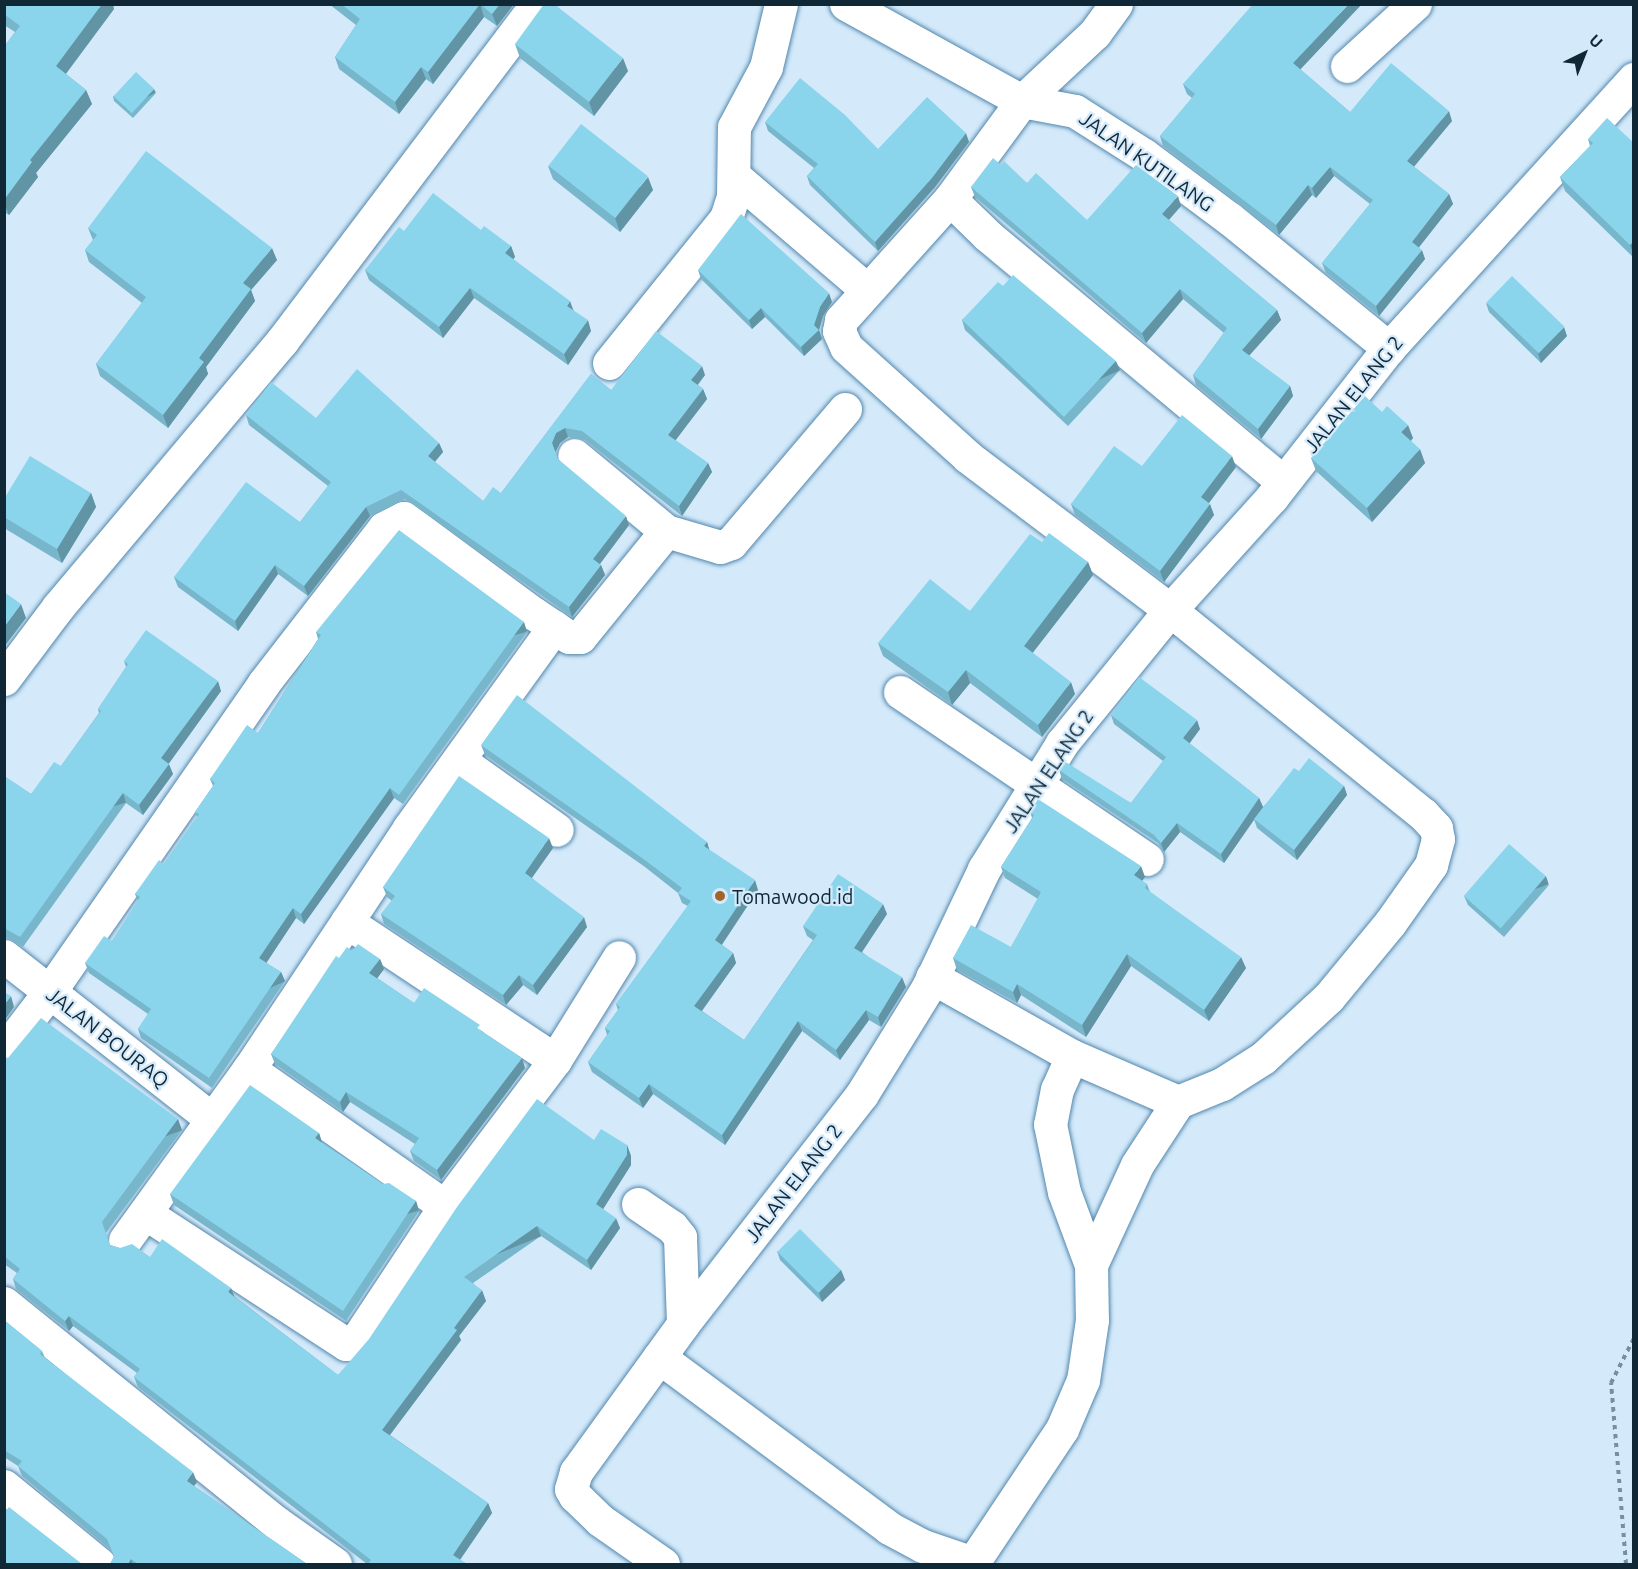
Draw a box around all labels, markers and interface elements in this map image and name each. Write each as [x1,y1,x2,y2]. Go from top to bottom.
north arrow [1554,24,1614,84]
text: U [1586,30,1607,51]
street label: JALAN KUTILANG [1075,106,1219,216]
street label: JALAN ELANG 2 [1298,331,1408,457]
street label: JALAN ELANG 2 [998,705,1098,837]
place label: Tomawood.id [732,884,853,908]
marker: Tomawood.id [713,889,727,903]
street label: JALAN BOURAQ [42,982,174,1092]
street label: JALAN ELANG 2 [739,1119,847,1247]

